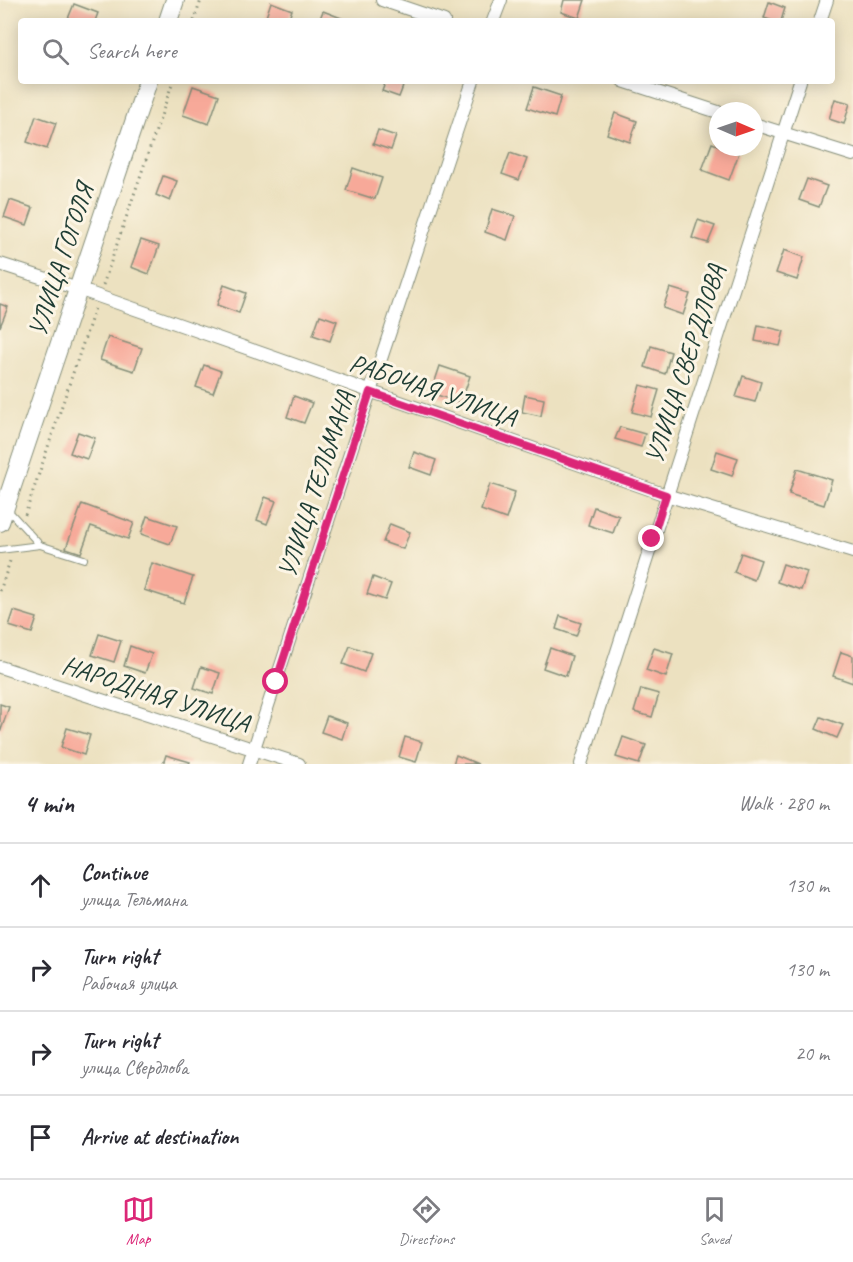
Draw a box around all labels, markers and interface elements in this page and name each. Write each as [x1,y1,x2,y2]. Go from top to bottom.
search box [18,18,835,84]
icon: search [39,35,72,68]
text: Search here [87,37,177,65]
north arrow [709,102,763,156]
street label: УЛИЦА ГОГОЛЯ [21,176,102,340]
street label: УЛИЦА СВЕРДЛОВА [637,260,733,468]
street label: РАБОЧАЯ УЛИЦА [345,346,523,435]
street label: УЛИЦА ТЕЛЬМАНА [270,386,362,581]
route end [638,525,664,551]
street label: НАРОДНАЯ УЛИЦА [58,648,256,740]
route start [262,668,288,694]
text: 4 min [24,787,74,820]
text: Walk · 280 m [739,791,829,816]
text: Continue [81,859,147,887]
icon: ahead [24,869,57,902]
text: 130 m [786,873,829,898]
text: улица Тельмана [81,887,187,912]
text: Turn right [81,943,158,971]
icon: right [24,953,57,986]
text: 130 m [786,957,829,982]
text: Рабочая улица [81,971,176,996]
text: Turn right [81,1027,158,1055]
icon: right [24,1037,57,1070]
text: 20 m [795,1041,829,1066]
text: улица Свердлова [81,1055,188,1080]
icon: arrive [24,1121,57,1154]
text: Arrive at destination [81,1123,238,1151]
tab: Map [122,1193,155,1249]
tab: Directions [399,1193,454,1249]
tab: Saved [698,1193,731,1249]

